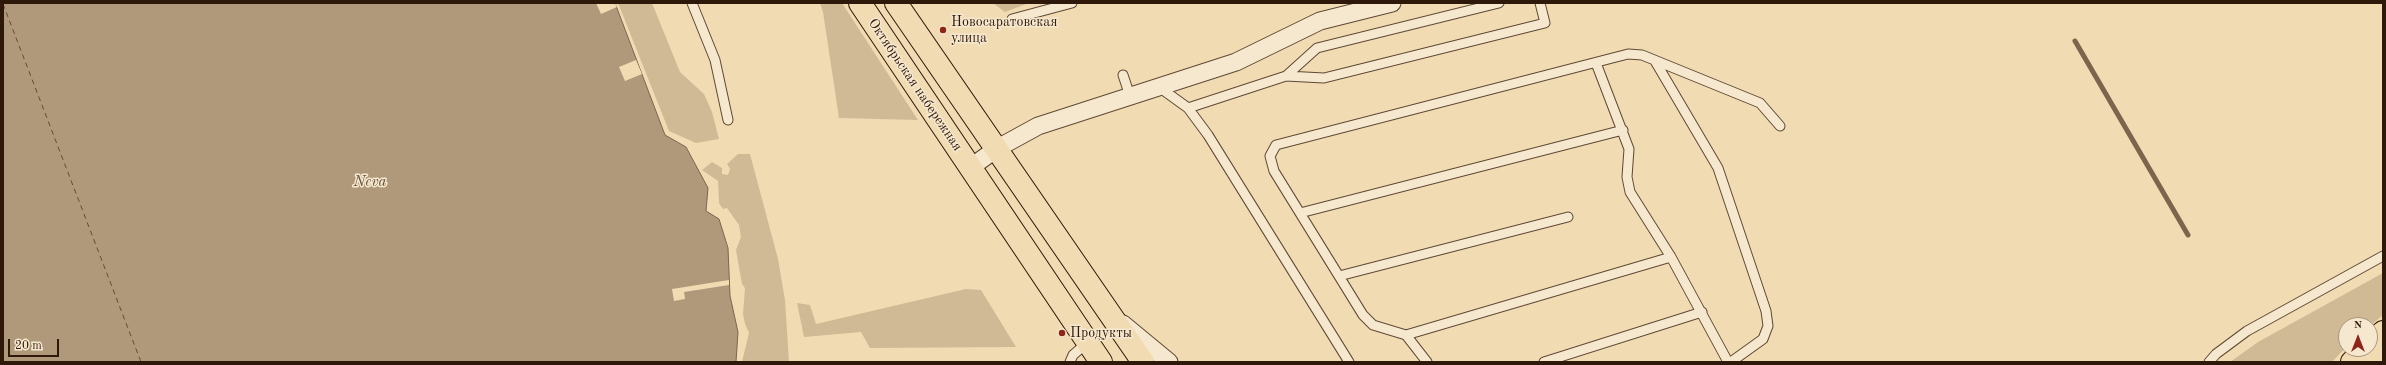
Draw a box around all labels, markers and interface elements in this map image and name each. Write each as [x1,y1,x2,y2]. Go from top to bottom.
place label: Новосаратовская улица [951,14,1057,46]
street label: Октябрьская набережная [864,16,966,154]
marker: Новосаратовская улица [938,25,948,35]
water label: Neva [353,173,387,191]
north arrow [2338,317,2378,357]
text: N [2354,320,2362,331]
place label: Продукты [1070,325,1132,341]
marker: Продукты [1057,328,1067,338]
scale bar [10,331,61,357]
text: 20 m [15,340,42,352]

